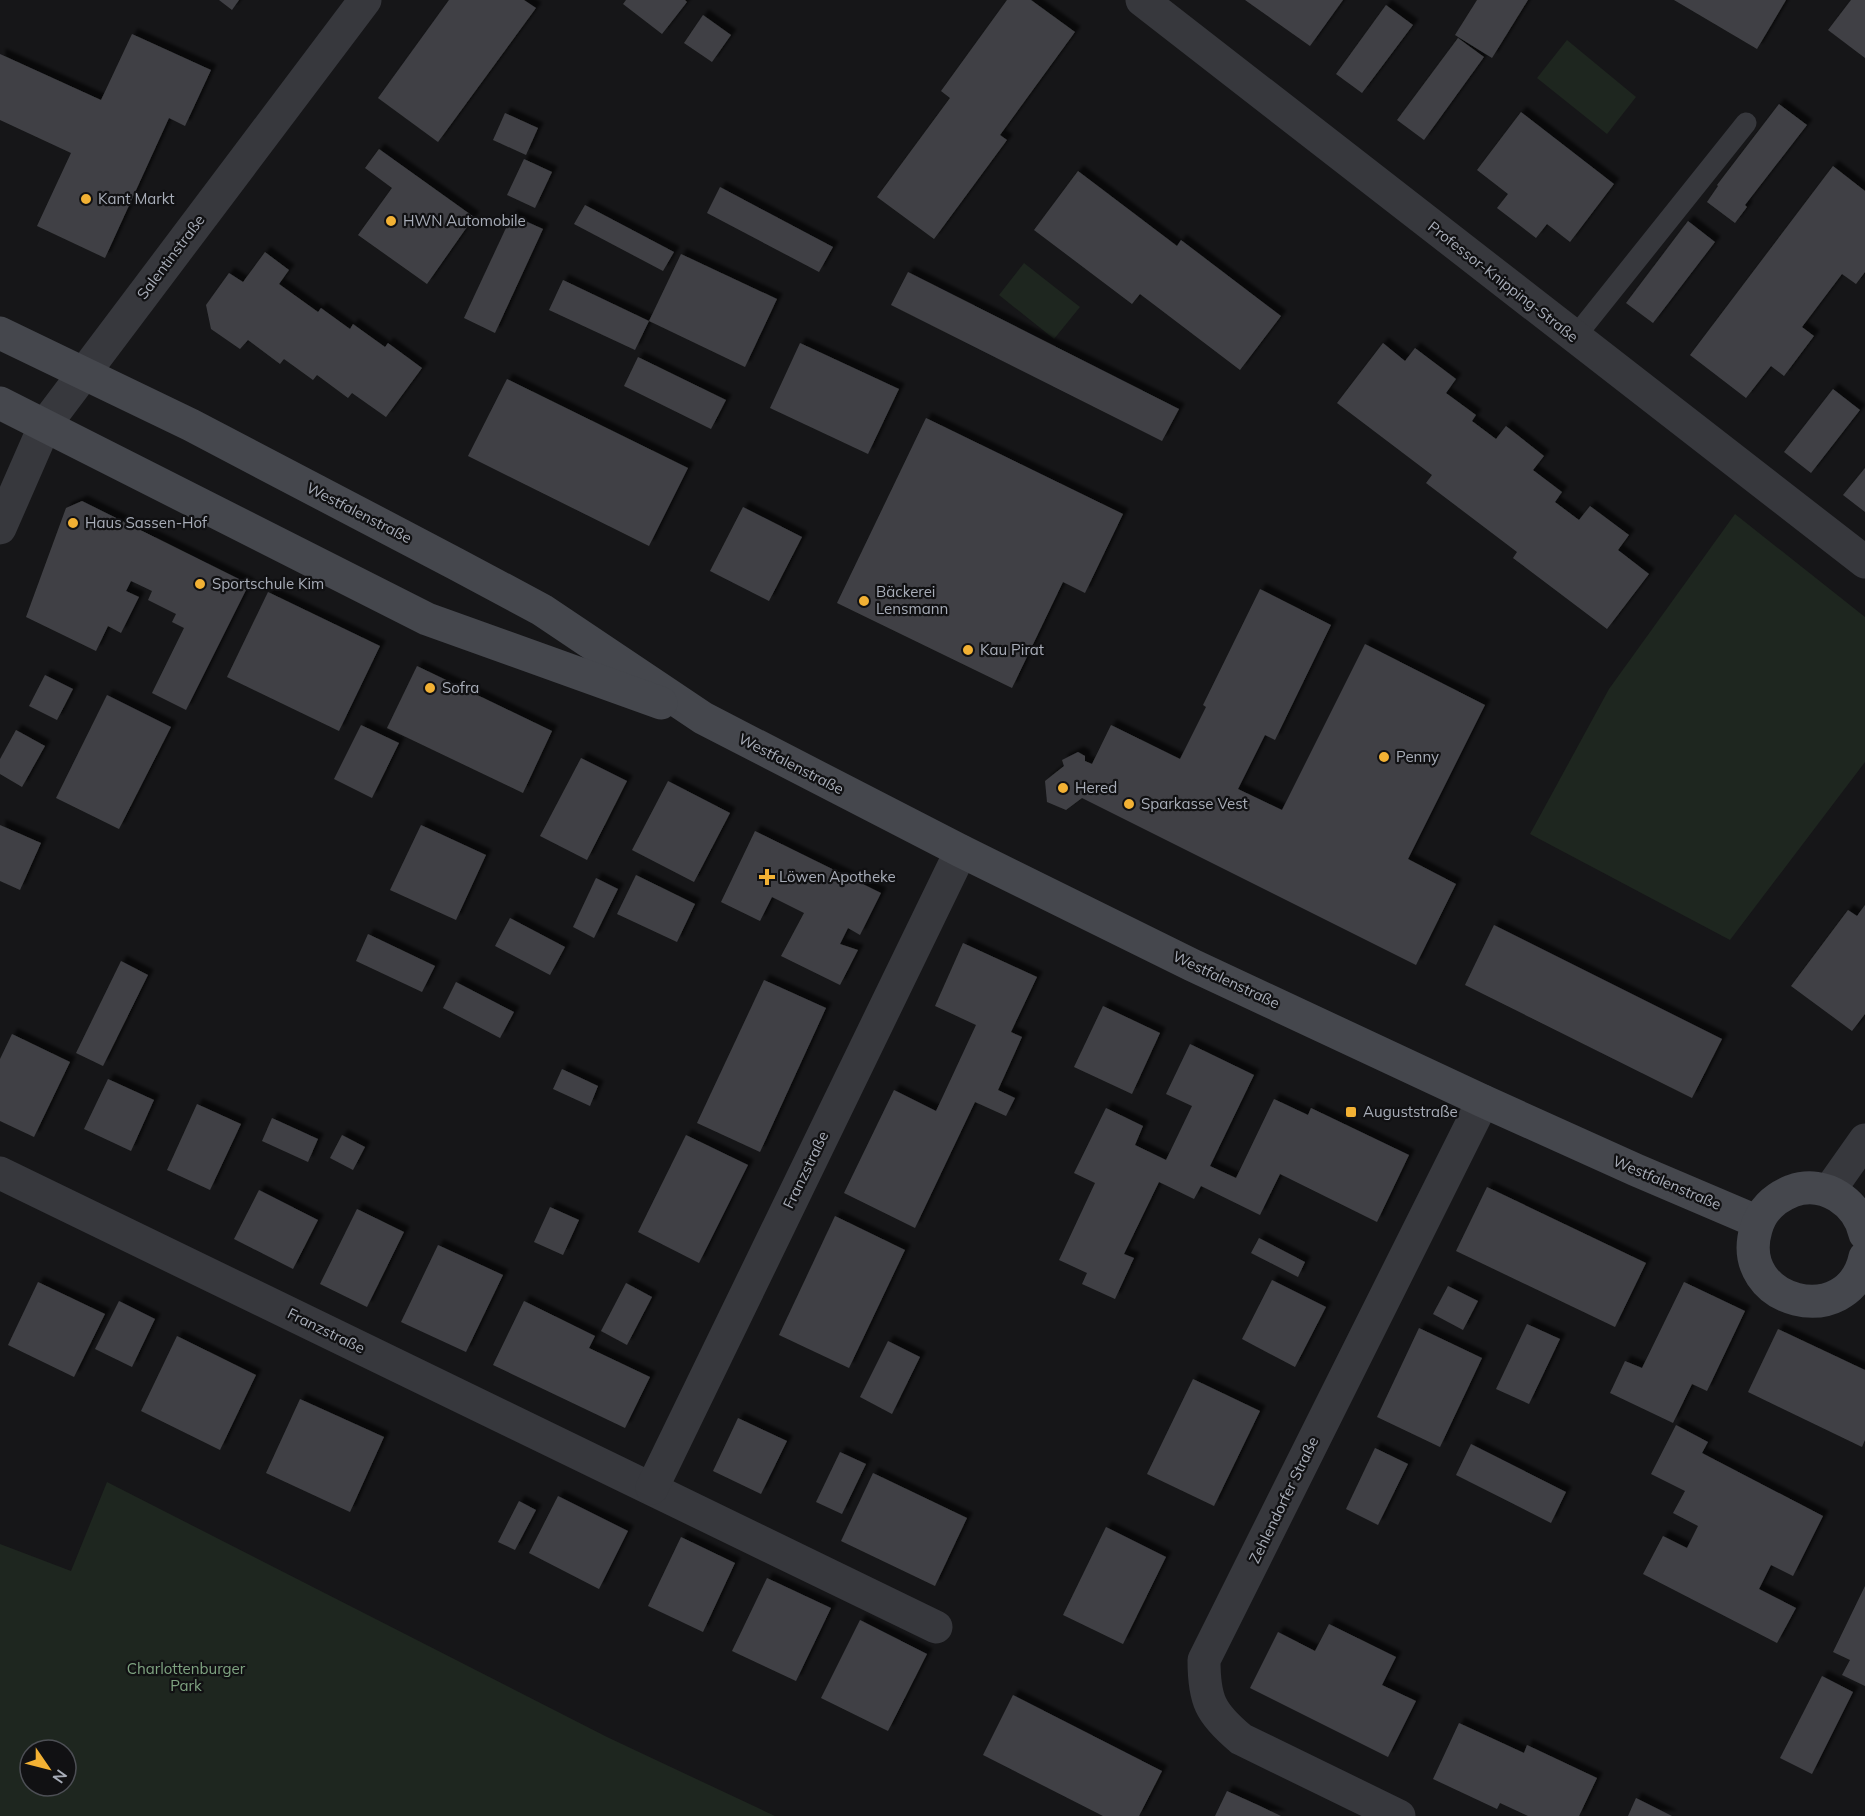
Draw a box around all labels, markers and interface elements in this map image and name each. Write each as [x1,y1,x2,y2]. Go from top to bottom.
place label: Kant Markt [98,189,175,208]
marker: Kant Markt [79,192,93,206]
street label: Salentinstraße [133,211,209,303]
place label: HWN Automobile [403,211,526,230]
marker: HWN Automobile [384,214,398,228]
street label: Professor-Knipping-Straße [1424,217,1582,346]
street label: Westfalenstraße [303,478,415,547]
place label: Haus Sassen-Hof [85,513,208,532]
marker: Haus Sassen-Hof [66,516,80,530]
place label: Sportschule Kim [212,574,324,593]
marker: Sportschule Kim [193,577,207,591]
place label: Bäckerei Lensmann [876,582,948,618]
marker: Bäckerei Lensmann [857,594,871,608]
place label: Kau Pirat [980,640,1044,659]
marker: Kau Pirat [961,643,975,657]
place label: Sofra [442,678,479,697]
marker: Sofra [423,681,437,695]
street label: Westfalenstraße [735,729,847,798]
place label: Penny [1396,747,1439,766]
marker: Penny [1377,750,1391,764]
place label: Hered [1075,778,1117,797]
marker: Hered [1056,781,1070,795]
place label: Sparkasse Vest [1141,794,1248,813]
marker: Sparkasse Vest [1122,797,1136,811]
place label: Löwen Apotheke [779,867,896,886]
marker: Löwen Apotheke [760,870,774,884]
street label: Westfalenstraße [1170,946,1283,1013]
place label: Auguststraße [1363,1102,1458,1121]
marker: Auguststraße [1344,1105,1358,1119]
street label: Franzstraße [779,1128,832,1212]
street label: Westfalenstraße [1610,1151,1724,1214]
street label: Franzstraße [284,1304,368,1357]
street label: Zehlendorfer Straße [1245,1433,1322,1566]
park label: Charlottenburger Park [127,1659,246,1695]
north arrow [18,1738,78,1798]
text: N [49,1766,72,1787]

